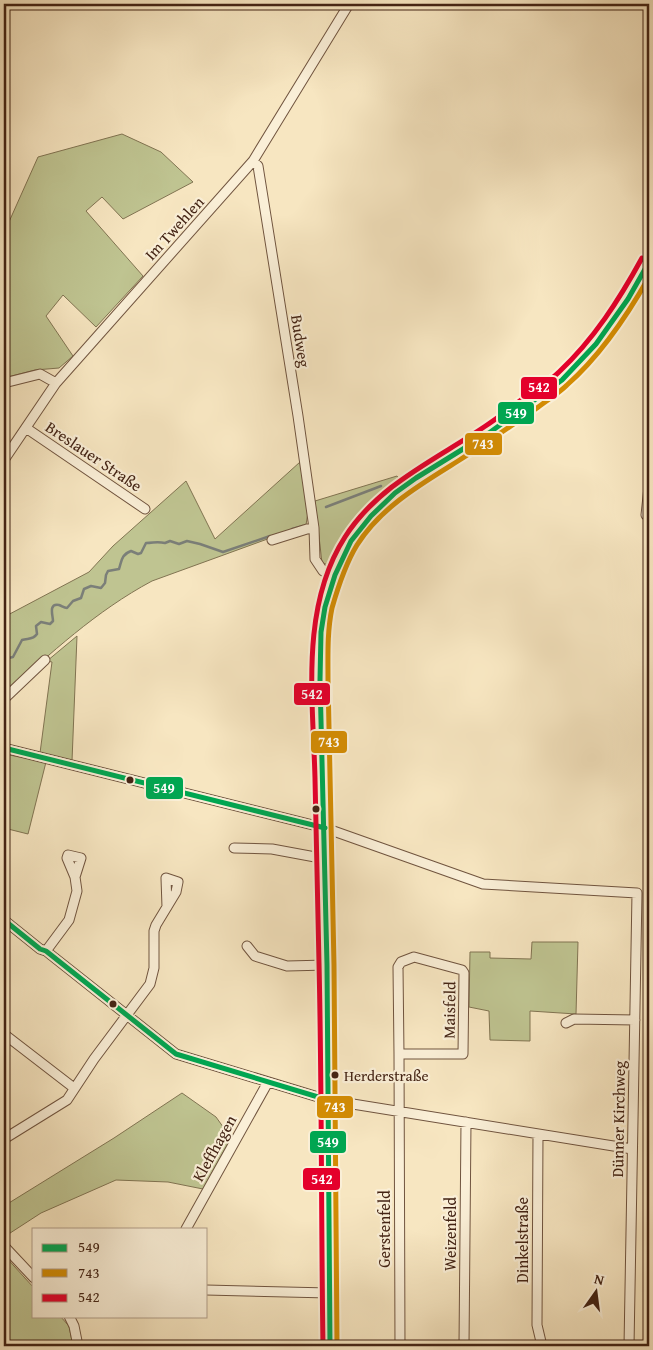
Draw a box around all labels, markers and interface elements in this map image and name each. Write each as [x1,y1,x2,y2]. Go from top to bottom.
street label: Im Twehlen [139,191,209,265]
street label: Budweg [285,313,317,369]
line badge: 542 [520,376,558,400]
text: 542 [528,377,550,397]
line badge: 549 [497,401,535,425]
text: 549 [505,403,527,423]
street label: Breslauer Straße [41,415,147,497]
line badge: 743 [464,432,503,456]
text: 743 [472,434,494,454]
line badge: 542 [293,682,331,706]
text: 542 [301,684,323,704]
line badge: 743 [310,730,348,754]
text: 743 [318,732,340,752]
unlabelled marker [125,775,135,785]
line badge: 549 [145,776,184,800]
text: 549 [153,778,175,798]
unlabelled marker [311,804,321,814]
street label: Maisfeld [437,981,462,1039]
unlabelled marker [108,999,118,1009]
street label: Dünner Kirchweg [605,1060,631,1178]
place label: Herderstraße [344,1065,428,1086]
marker: Herderstraße [330,1070,340,1080]
line badge: 743 [316,1095,354,1119]
text: 743 [324,1097,346,1117]
street label: Kleffhagen [186,1110,242,1186]
line badge: 549 [309,1130,347,1154]
text: 549 [317,1132,339,1152]
line badge: 542 [302,1167,341,1191]
text: 542 [311,1169,333,1189]
street label: Gerstenfeld [372,1190,396,1268]
street label: Weizenfeld [438,1196,462,1271]
street label: Dinkelstraße [510,1197,534,1283]
legend [32,1228,208,1318]
text: 549 [78,1236,100,1257]
text: 743 [78,1262,100,1283]
north arrow [570,1268,620,1318]
text: N [592,1269,607,1290]
text: 542 [78,1286,100,1307]

